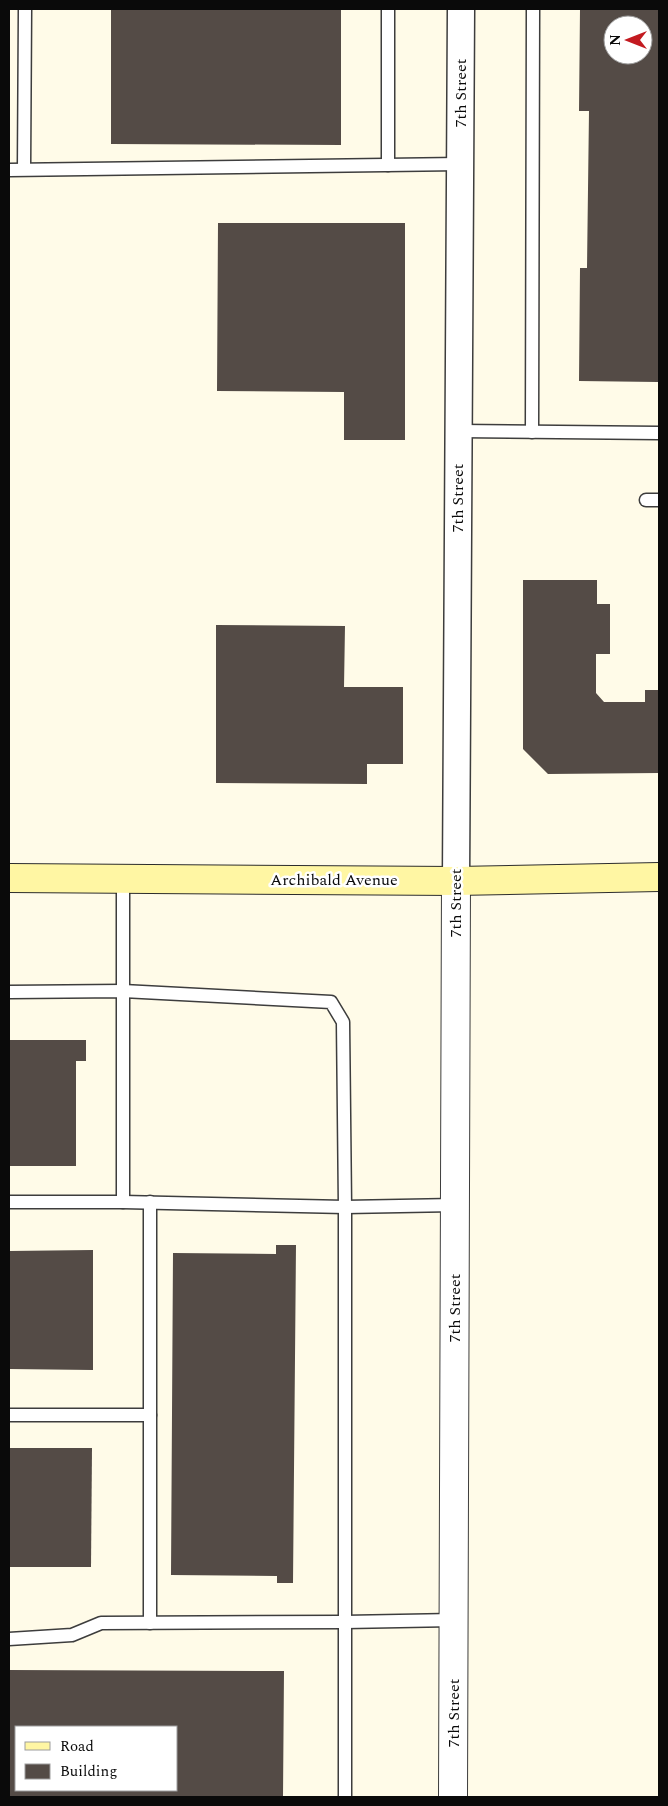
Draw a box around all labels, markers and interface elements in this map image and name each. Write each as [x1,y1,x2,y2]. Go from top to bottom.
north arrow [603,15,653,65]
text: N [605,34,626,46]
street label: 7th Street [449,58,473,127]
street label: 7th Street [446,463,470,532]
street label: Archibald Avenue [270,868,398,892]
street label: 7th Street [444,868,468,937]
street label: 7th Street [443,1273,467,1342]
street label: 7th Street [442,1678,466,1747]
legend [15,1726,178,1791]
text: Road [60,1735,94,1758]
text: Building [60,1760,117,1783]

